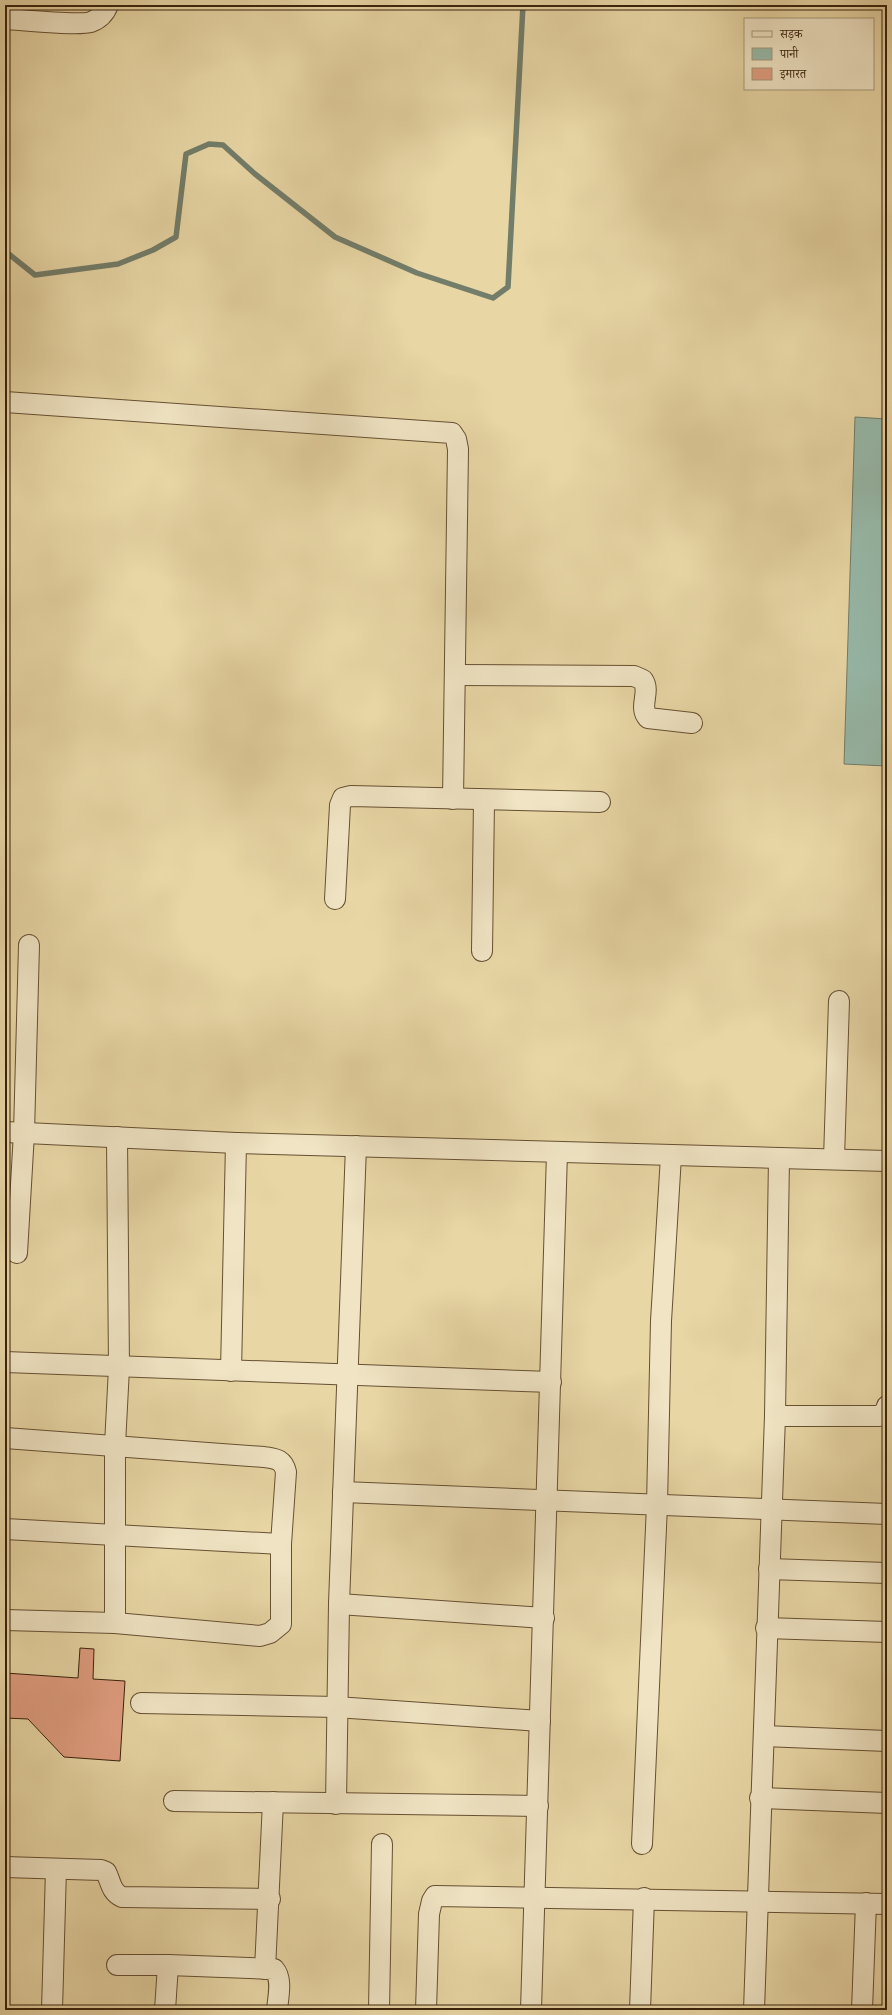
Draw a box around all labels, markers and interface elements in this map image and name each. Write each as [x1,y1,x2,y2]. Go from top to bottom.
legend [744,18,874,90]
text: सड़क [779,26,804,42]
text: पानी [779,46,799,62]
text: इमारत [779,66,807,82]

